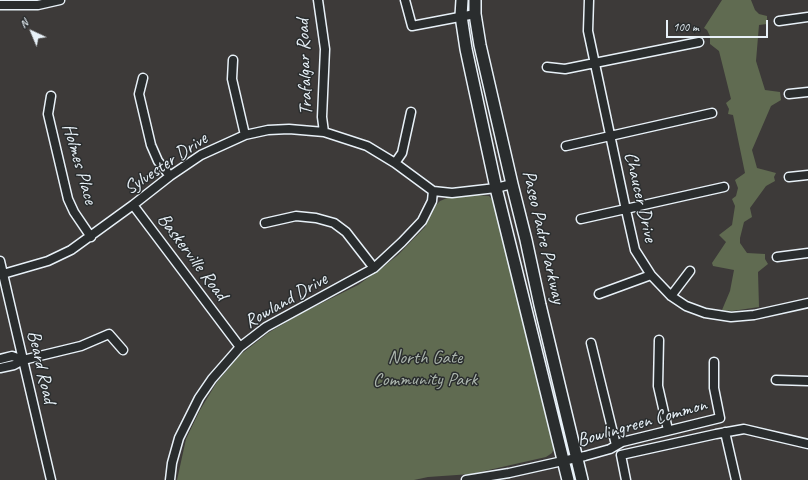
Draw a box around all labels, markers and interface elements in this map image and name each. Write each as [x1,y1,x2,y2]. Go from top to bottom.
north arrow [12,12,52,52]
scale bar [668,12,770,38]
text: N [16,16,31,31]
street label: Trafalgar Road [292,18,318,116]
text: 100 m [673,19,699,35]
street label: Holmes Place [57,121,101,207]
street label: Sylvester Drive [120,128,212,200]
street label: Chaucer Drive [619,150,661,244]
street label: Paseo Padre Parkway [517,168,569,306]
street label: Baskerville Road [152,209,232,305]
street label: Rowland Drive [240,268,332,334]
street label: Beard Road [22,328,60,406]
park label: North Gate Community Park [373,347,477,391]
street label: Bowlingreen Common [575,394,709,452]

